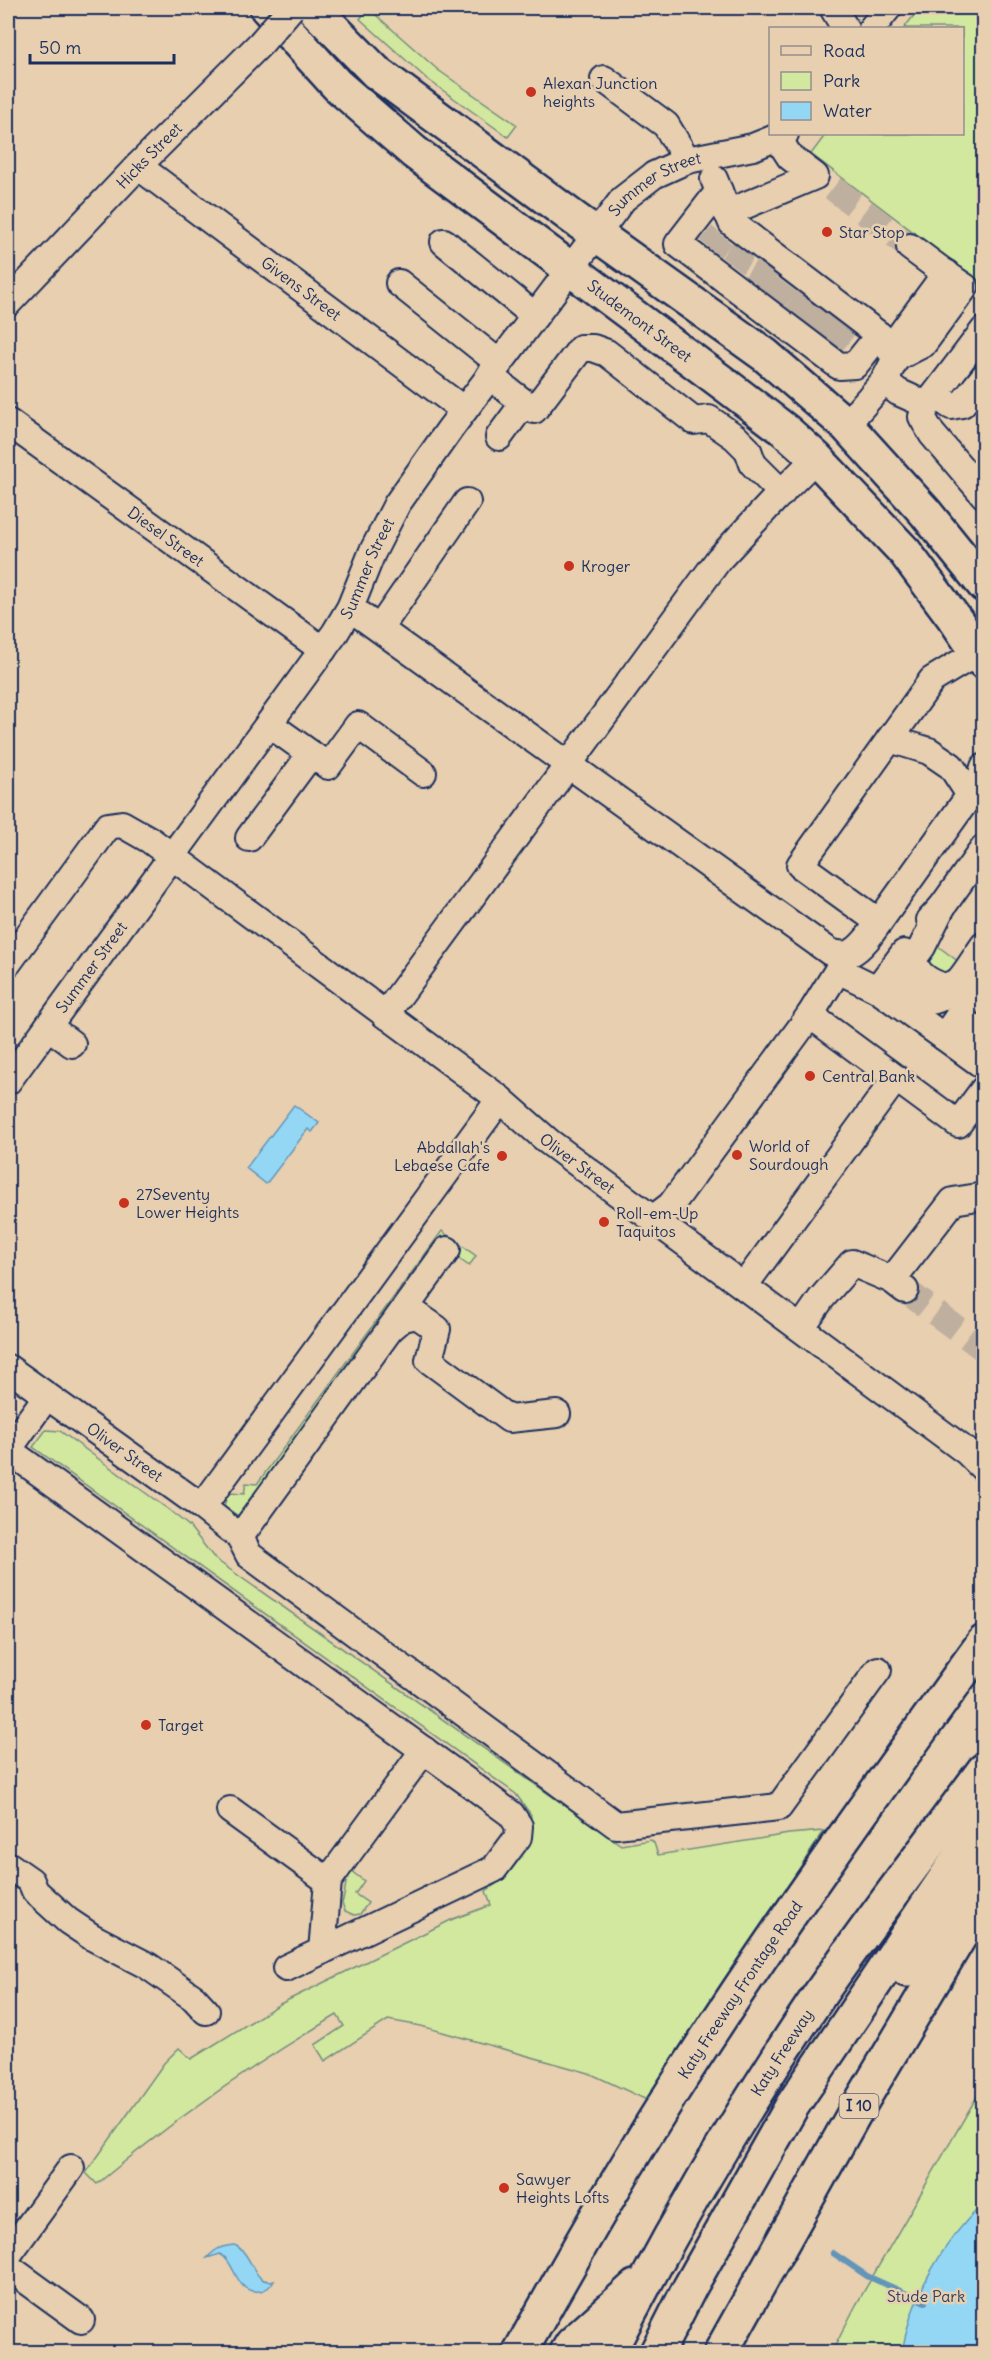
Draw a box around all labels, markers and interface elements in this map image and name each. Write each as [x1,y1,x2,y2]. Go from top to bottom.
scale bar [30,27,174,65]
legend [769,27,964,135]
text: 50 m [39,36,81,59]
text: Road [823,39,866,62]
text: Park [823,69,860,92]
place label: Alexan Junction heights [543,73,657,111]
marker: Alexan Junction heights [524,85,538,99]
text: Water [823,99,873,122]
street label: Hicks Street [112,118,186,193]
street label: Summer Street [604,147,703,220]
place label: Star Stop [839,222,905,242]
marker: Star Stop [820,225,834,239]
street label: Givens Street [257,252,346,325]
street label: Studemont Street [584,275,696,367]
street label: Diesel Street [124,502,209,571]
street label: Summer Street [336,514,398,622]
place label: Kroger [581,556,631,576]
marker: Kroger [562,559,576,573]
street label: Summer Street [51,917,131,1017]
place label: Central Bank [822,1066,915,1086]
marker: Central Bank [803,1069,817,1083]
street label: Oliver Street [536,1128,620,1198]
place label: World of Sourdough [749,1136,828,1174]
place label: Abdallah's Lebaese Cafe [394,1137,490,1175]
marker: World of Sourdough [730,1148,744,1162]
marker: Abdallah's Lebaese Cafe [495,1149,509,1163]
place label: 27Seventy Lower Heights [136,1184,239,1222]
marker: 27Seventy Lower Heights [117,1196,131,1210]
place label: Roll-em-Up Taquitos [616,1203,698,1241]
marker: Roll-em-Up Taquitos [597,1215,611,1229]
street label: Oliver Street [83,1418,168,1486]
place label: Target [158,1715,204,1735]
marker: Target [139,1718,153,1732]
street label: Katy Freeway Frontage Road [673,1898,807,2082]
street label: Katy Freeway [748,2006,818,2100]
road number: I 10 [840,2094,878,2118]
place label: Sawyer Heights Lofts [516,2169,609,2207]
marker: Sawyer Heights Lofts [497,2181,511,2195]
park label: Stude Park [887,2286,965,2306]

